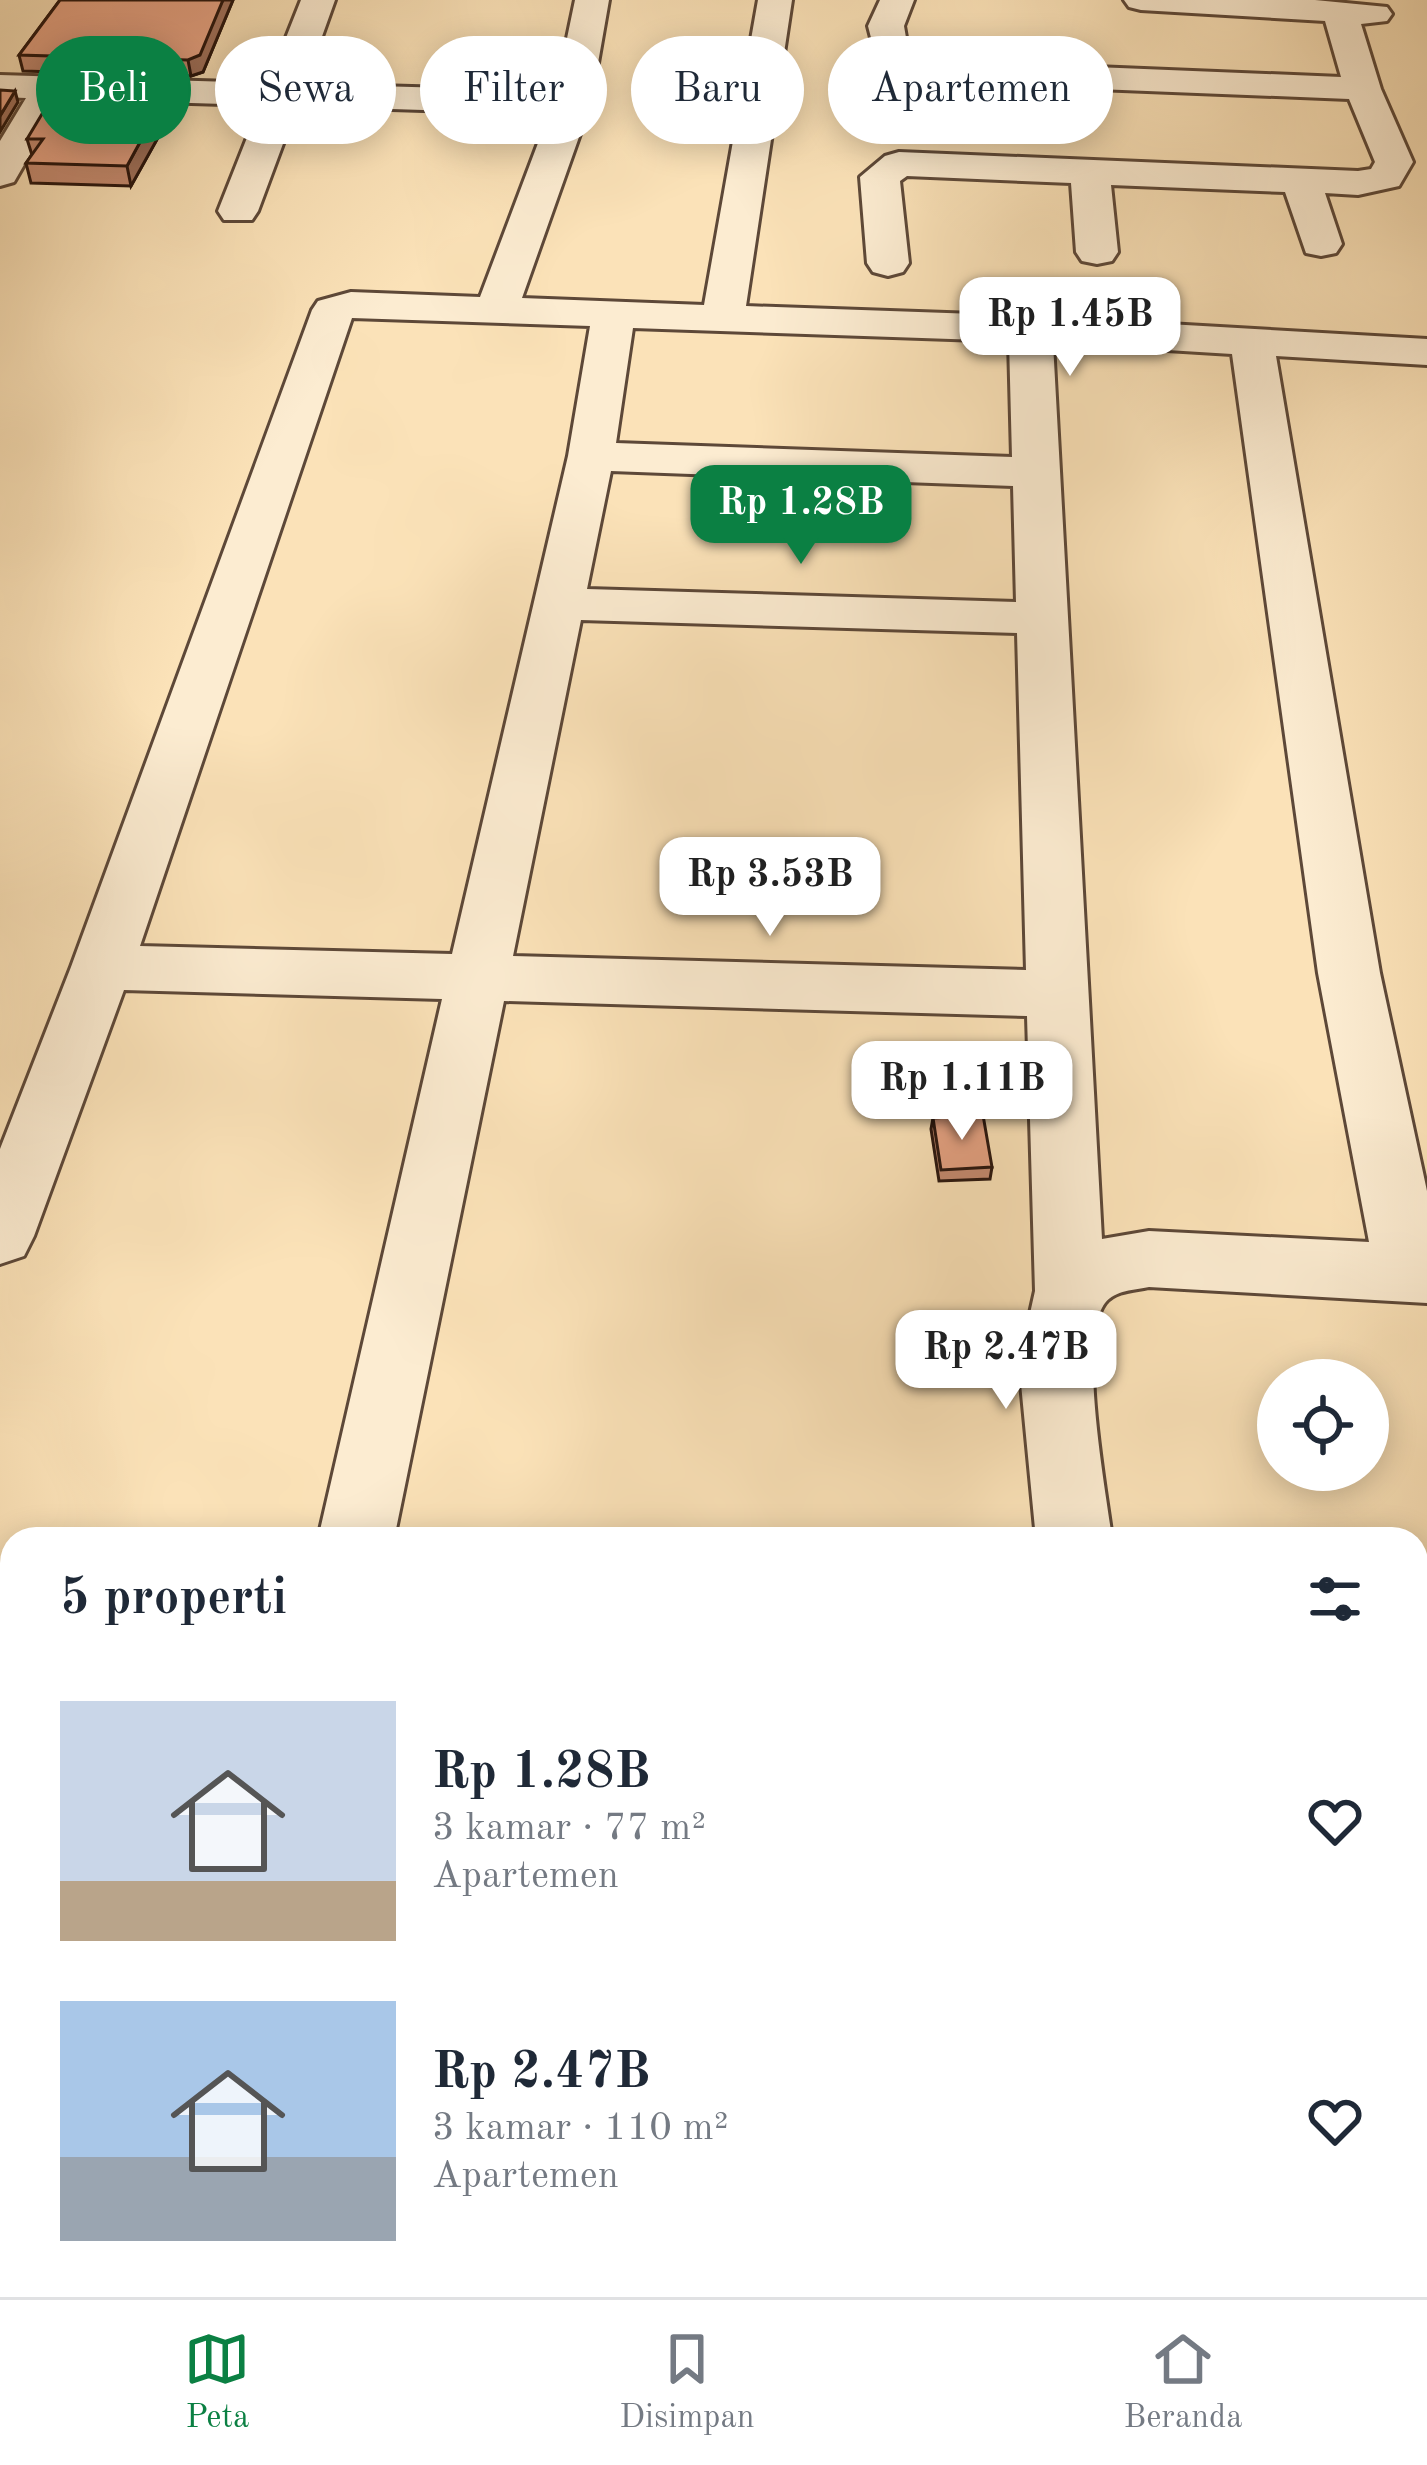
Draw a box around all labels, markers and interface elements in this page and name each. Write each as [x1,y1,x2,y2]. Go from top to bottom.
chip: Beli [36,36,191,144]
chip: Sewa [215,36,396,144]
chip: Filter [420,36,607,144]
chip: Baru [631,36,804,144]
chip: Apartemen [828,36,1113,144]
pin: Rp 1.45B [946,277,1194,379]
text: Rp 1.45B [986,296,1154,335]
pin: Rp 1.28B [677,465,925,567]
text: Rp 1.28B [717,484,885,523]
pin: Rp 3.53B [646,837,894,939]
text: Rp 3.53B [686,856,854,895]
pin: Rp 1.11B [838,1041,1086,1143]
text: Rp 1.11B [878,1060,1046,1099]
pin: Rp 2.47B [882,1310,1130,1412]
text: Rp 2.47B [922,1329,1090,1368]
map controls [1257,1359,1389,1491]
button: locate [1257,1359,1389,1491]
icon: filters [1302,1566,1368,1632]
text: 5 properti [60,1574,287,1625]
text: Rp 1.28B [432,1748,651,1799]
icon: home [156,1749,300,1893]
icon: heart [1302,1788,1368,1854]
text: 3 kamar · 77 m² [432,1809,706,1848]
text: Apartemen [432,1857,619,1896]
text: Rp 2.47B [432,2048,651,2099]
icon: home [156,2049,300,2193]
icon: heart [1302,2088,1368,2154]
text: 3 kamar · 110 m² [432,2109,729,2148]
text: Apartemen [432,2157,619,2196]
tab: Peta [184,2326,250,2439]
tab: Disimpan [619,2326,755,2439]
tab: Beranda [1123,2326,1243,2439]

